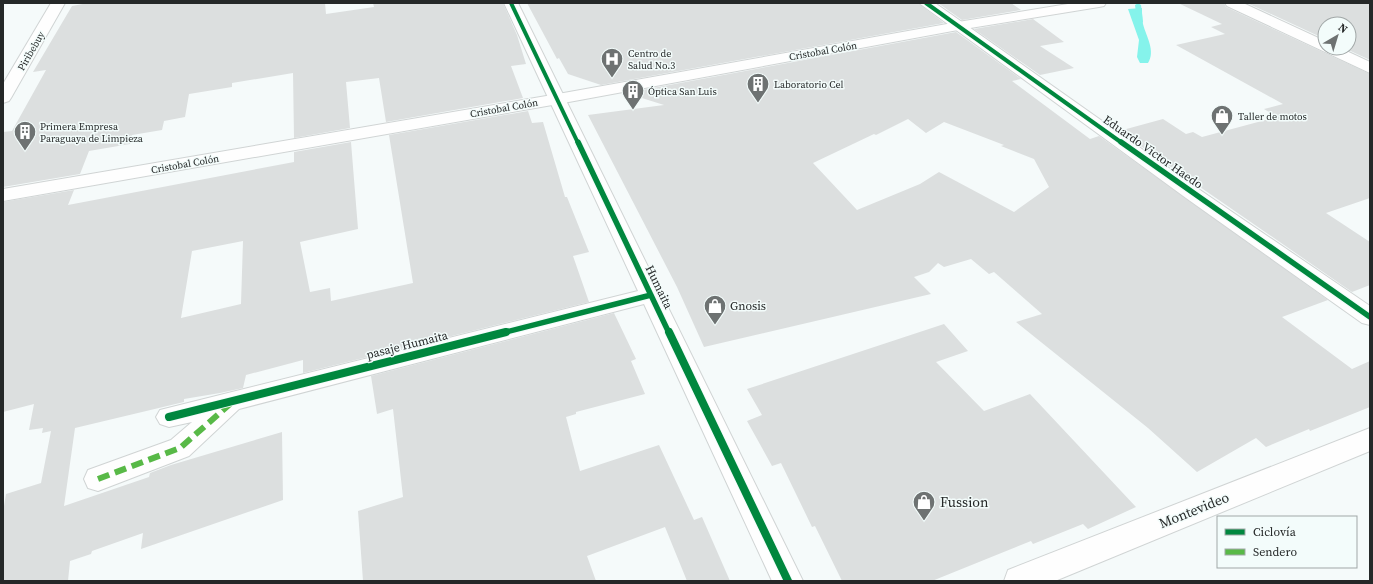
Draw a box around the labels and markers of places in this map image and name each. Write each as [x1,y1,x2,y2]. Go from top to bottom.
hospital icon: Centro de Salud No.3 [599,46,625,79]
place label: Centro de Salud No.3 [628,47,675,72]
building icon: Laboratorio Cel [745,71,771,104]
building icon: Óptica San Luis [620,78,646,111]
place label: Laboratorio Cel [774,78,844,91]
place label: Óptica San Luis [648,85,717,98]
shop icon: Taller de motos [1209,103,1235,136]
place label: Taller de motos [1238,110,1307,123]
building icon: Primera Empresa Paraguaya de Limpieza [12,119,38,152]
place label: Primera Empresa Paraguaya de Limpieza [40,120,144,145]
shop icon: Gnosis [702,293,728,326]
place label: Gnosis [730,298,766,314]
shop icon: Fussion [911,489,937,522]
place label: Fussion [940,492,989,512]

